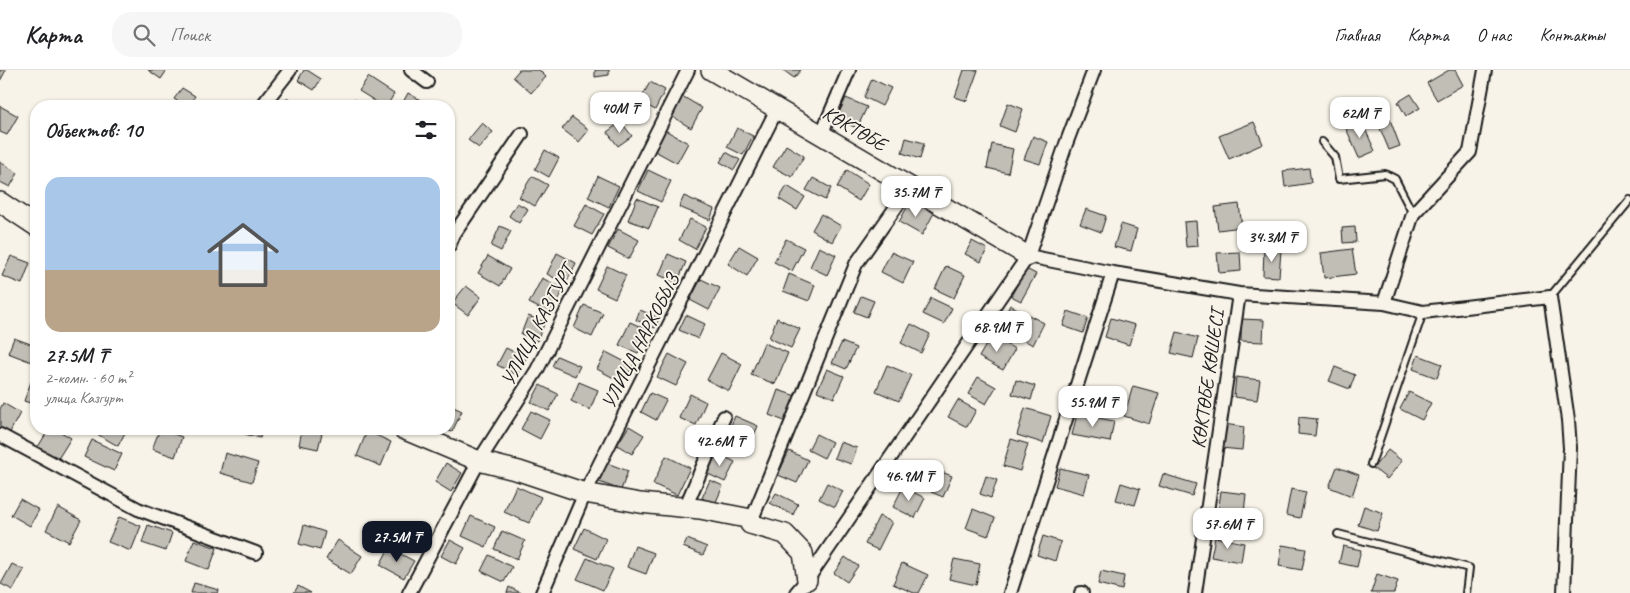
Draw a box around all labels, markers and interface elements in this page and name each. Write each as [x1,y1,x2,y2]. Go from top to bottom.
search box [112,12,462,57]
text: Карта [25,20,82,50]
icon: search [130,21,158,49]
text: Поиск [170,23,210,47]
text: Главная [1335,24,1380,46]
text: Карта [1408,24,1449,46]
text: О нас [1477,24,1512,46]
text: Контакты [1540,24,1605,46]
pin: 40M ₸ [585,92,655,134]
pin: 62M ₸ [1325,97,1395,139]
text: 40M ₸ [601,98,639,118]
street label: КӨКТӨБЕ [818,100,893,158]
text: 62M ₸ [1341,103,1379,123]
icon: filters [412,116,440,144]
text: Объектов: 10 [45,117,142,143]
pin: 35.7M ₸ [870,176,962,218]
text: 35.7M ₸ [892,182,940,202]
icon: home [198,210,288,300]
pin: 34.3M ₸ [1226,220,1318,263]
text: 34.3M ₸ [1248,227,1296,247]
street label: УЛИЦА КАЗГУРТ [495,257,582,390]
street label: УЛИЦА НАРКОБЫЗ [596,268,686,413]
street label: КӨКТӨБЕ КӨШЕСІ [1185,303,1230,450]
pin: 68.9M ₸ [951,310,1043,353]
text: 68.9M ₸ [973,317,1021,337]
text: 27.5M ₸ [45,342,108,368]
text: 2-комн. · 60 m² [45,368,131,388]
pin: 55.9M ₸ [1047,386,1139,428]
text: улица Казгурт [45,388,123,408]
text: 55.9M ₸ [1069,392,1117,412]
pin: 42.6M ₸ [674,424,766,467]
text: 42.6M ₸ [696,431,744,451]
pin: 46.9M ₸ [863,460,955,502]
text: 46.9M ₸ [885,466,933,486]
pin: 57.6M ₸ [1182,508,1274,550]
text: 57.6M ₸ [1204,514,1252,534]
pin: 27.5M ₸ [351,520,443,563]
text: 27.5M ₸ [373,527,421,547]

